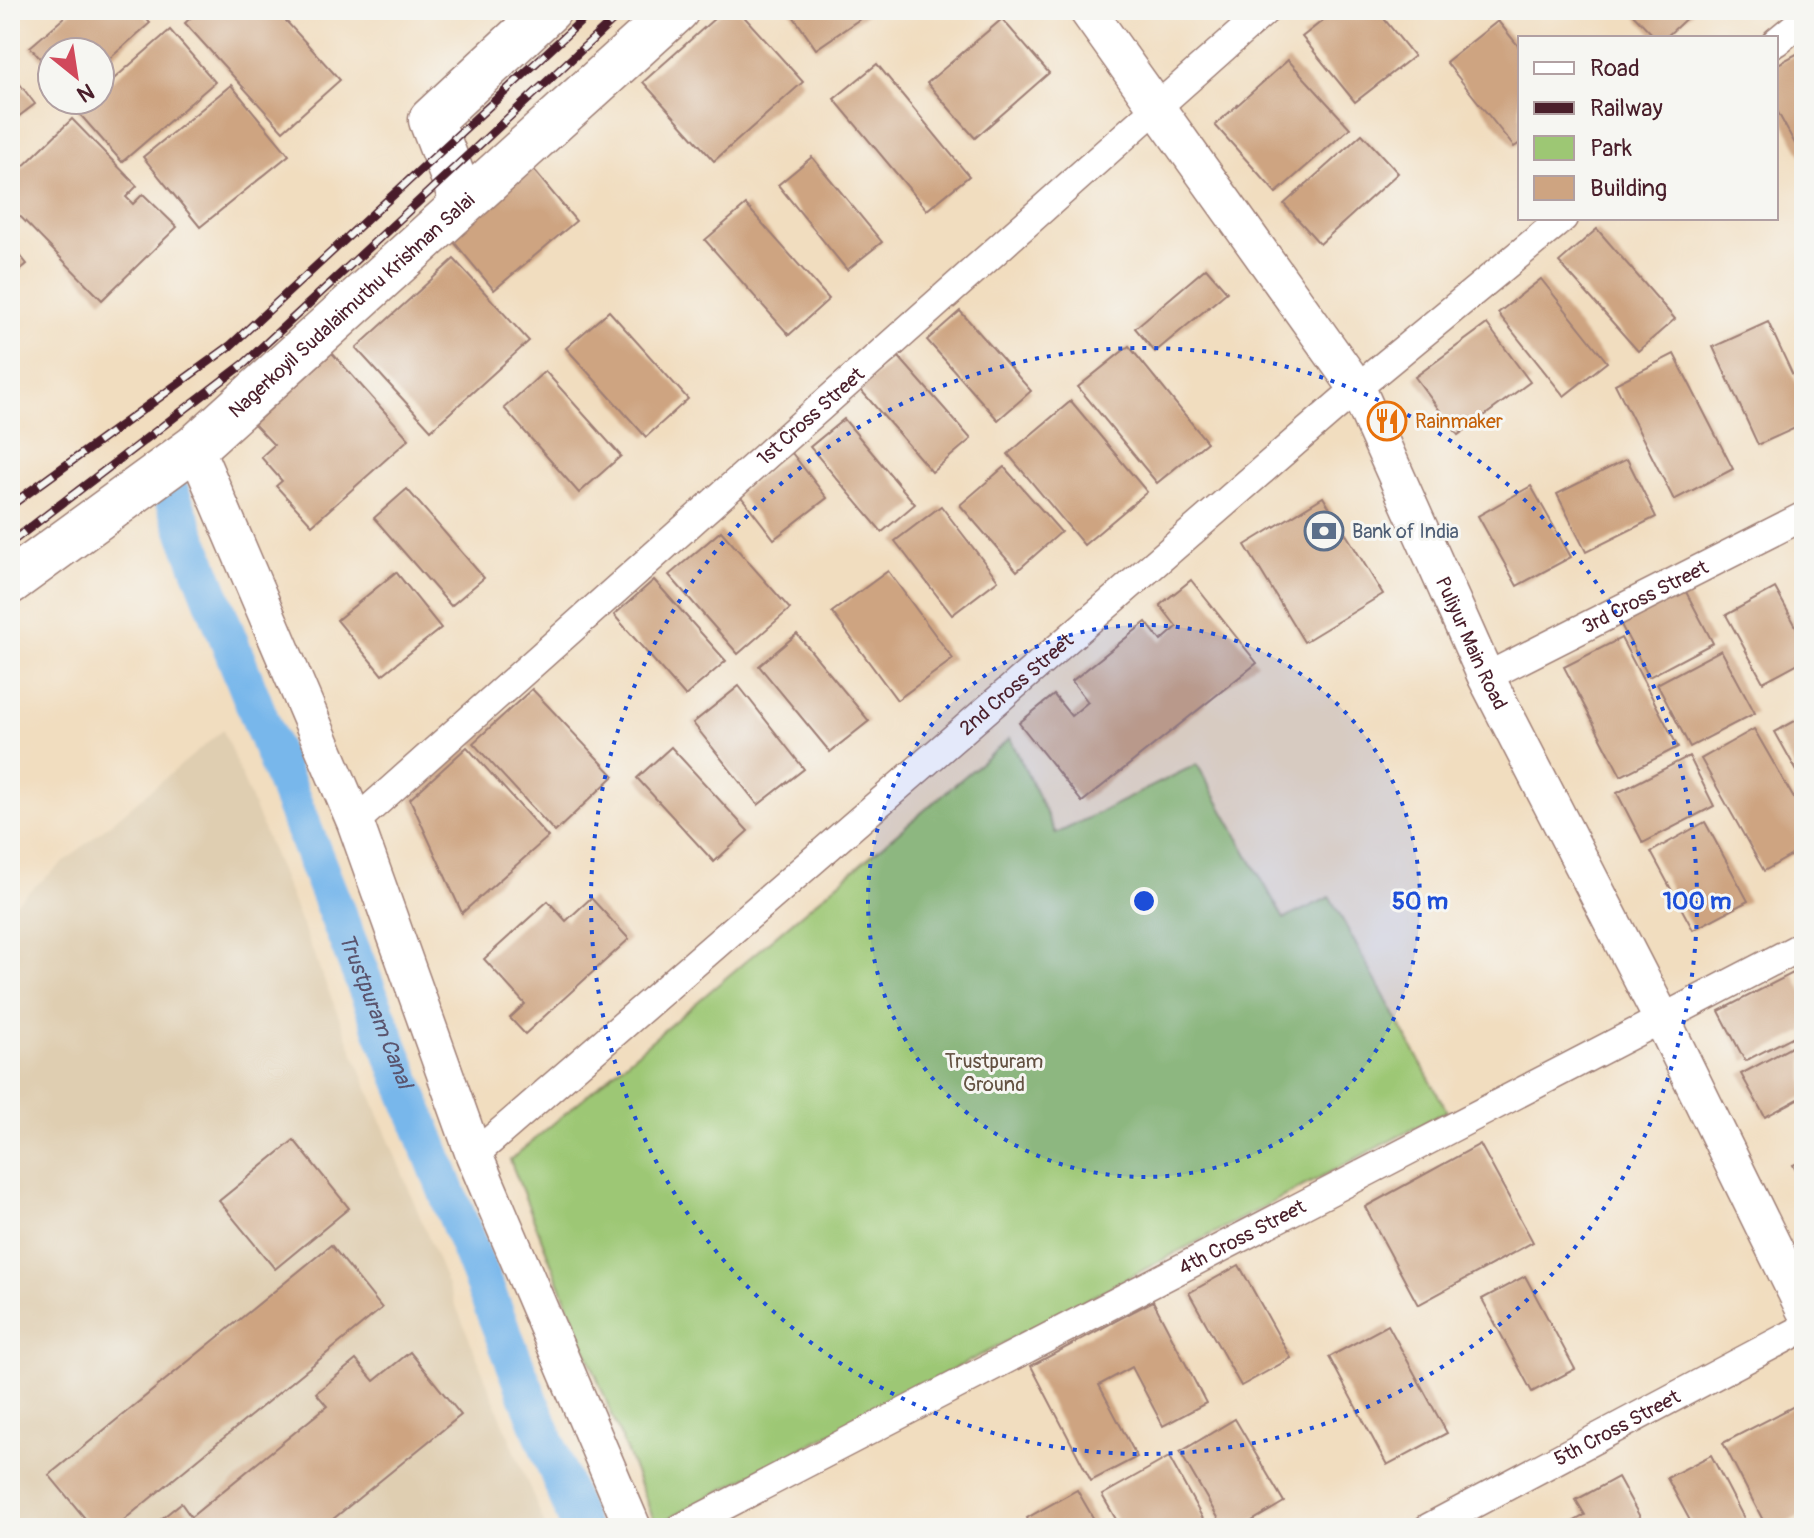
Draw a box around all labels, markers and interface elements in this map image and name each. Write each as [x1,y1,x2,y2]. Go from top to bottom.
north arrow [36,36,116,116]
legend [1518,36,1778,220]
text: Road [1590,54,1640,83]
text: N [72,77,99,108]
text: Railway [1590,94,1663,123]
text: Park [1590,134,1632,163]
text: Building [1590,174,1667,203]
street label: Nagerkoyil Sudalaimuthu Krishnan Salai [223,187,479,423]
street label: 1st Cross Street [751,361,870,471]
restaurant icon: Rainmaker [1366,400,1408,442]
place label: Rainmaker [1415,409,1503,434]
bank icon: Bank of India [1303,510,1345,552]
place label: Bank of India [1352,519,1459,544]
street label: 3rd Cross Street [1577,554,1713,639]
street label: Puliyur Main Road [1430,572,1513,714]
street label: 2nd Cross Street [954,627,1079,740]
centre of rings [1130,887,1158,915]
text: 50 m [1392,887,1448,916]
text: 100 m [1663,887,1731,916]
water label: Trustpuram Canal [332,930,420,1095]
park label: Trustpuram Ground [945,1049,1043,1097]
street label: 4th Cross Street [1174,1193,1311,1280]
street label: 5th Cross Street [1550,1383,1685,1471]

